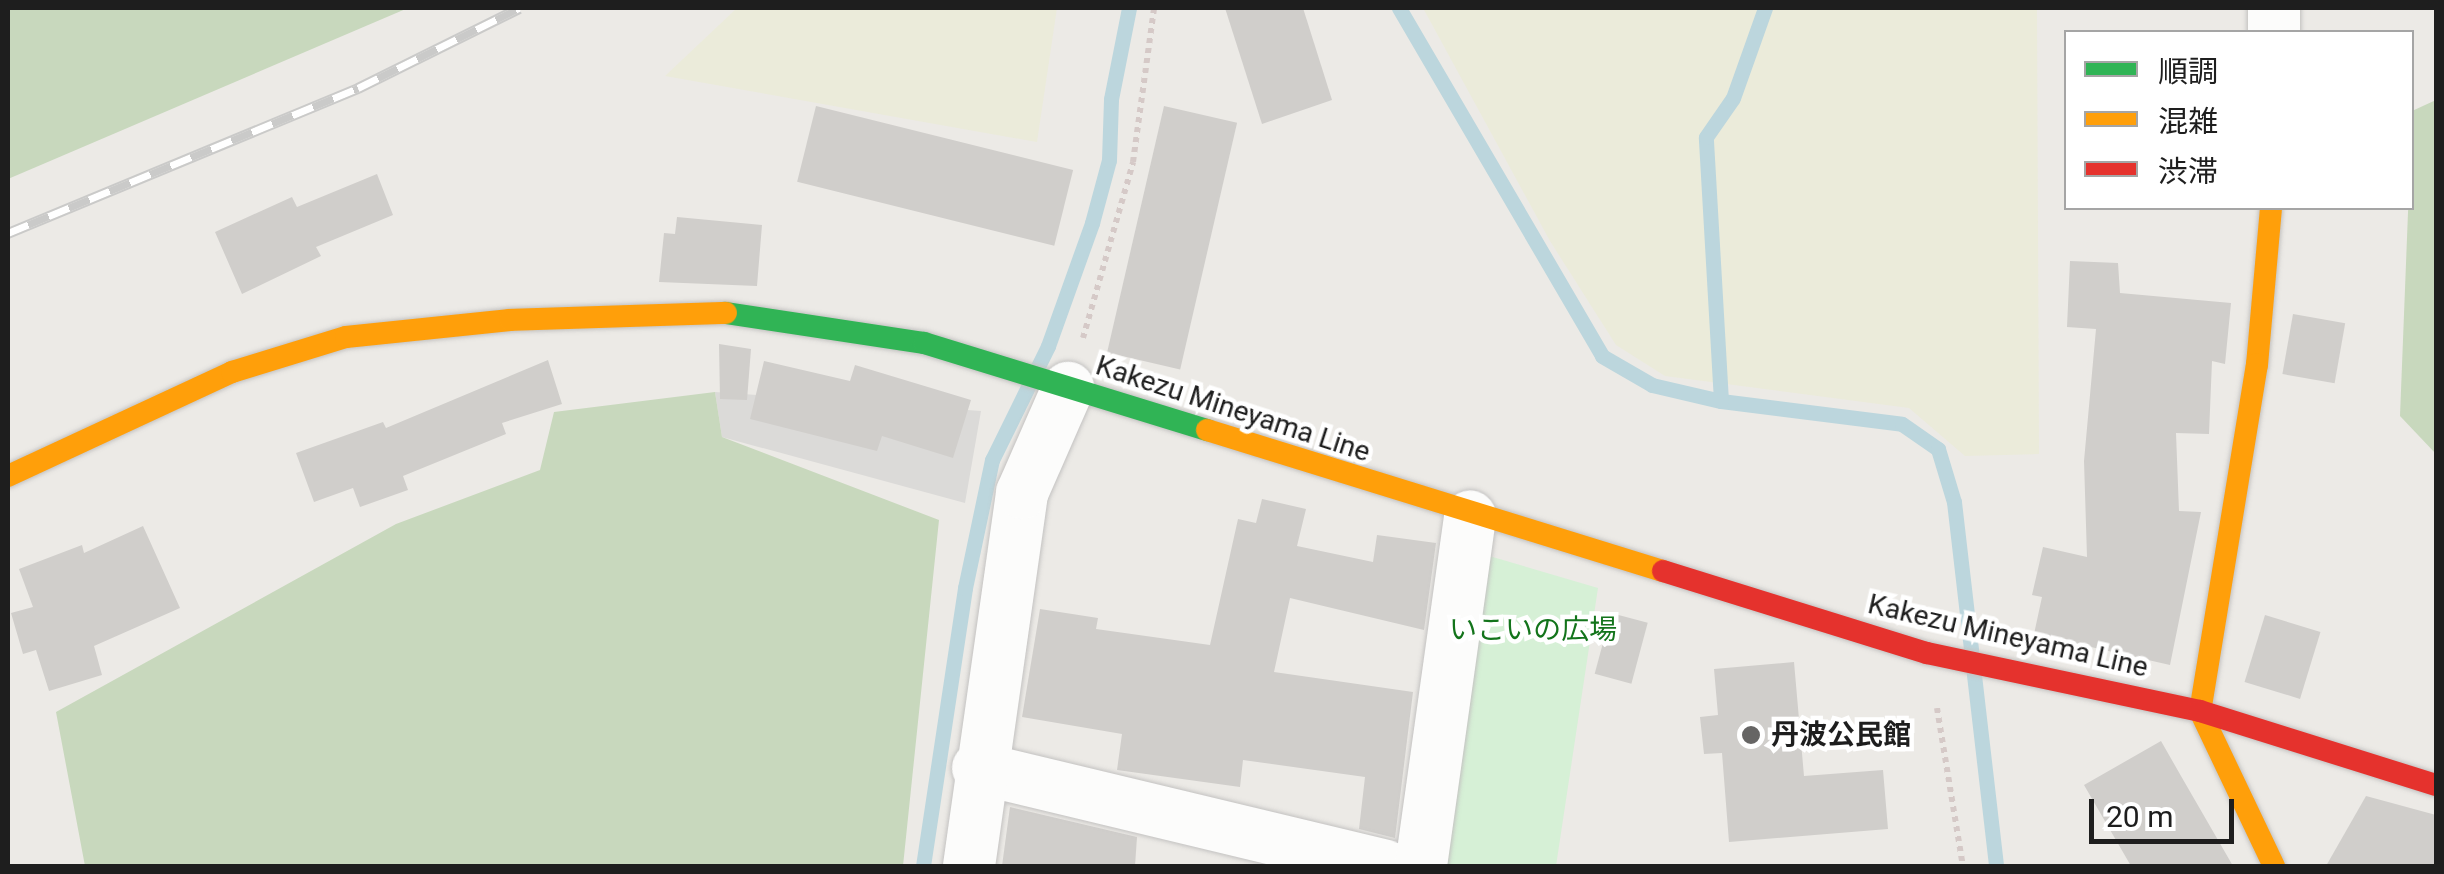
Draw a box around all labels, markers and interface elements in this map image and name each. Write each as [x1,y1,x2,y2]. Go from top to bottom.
legend [2064,30,2414,210]
text: 順調 [2158,54,2218,89]
text: 混雑 [2158,104,2218,139]
text: 渋滞 [2158,154,2218,189]
street label: Kakezu Mineyama Line [1092,349,1374,469]
street label: Kakezu Mineyama Line [1865,587,2151,685]
park label: いこいの広場 [1449,613,1617,647]
place label: 丹波公民館 [1771,718,1911,752]
marker: 丹波公民館 [1740,724,1762,746]
scale bar [2094,779,2239,841]
text: 20 m [2106,799,2173,834]

